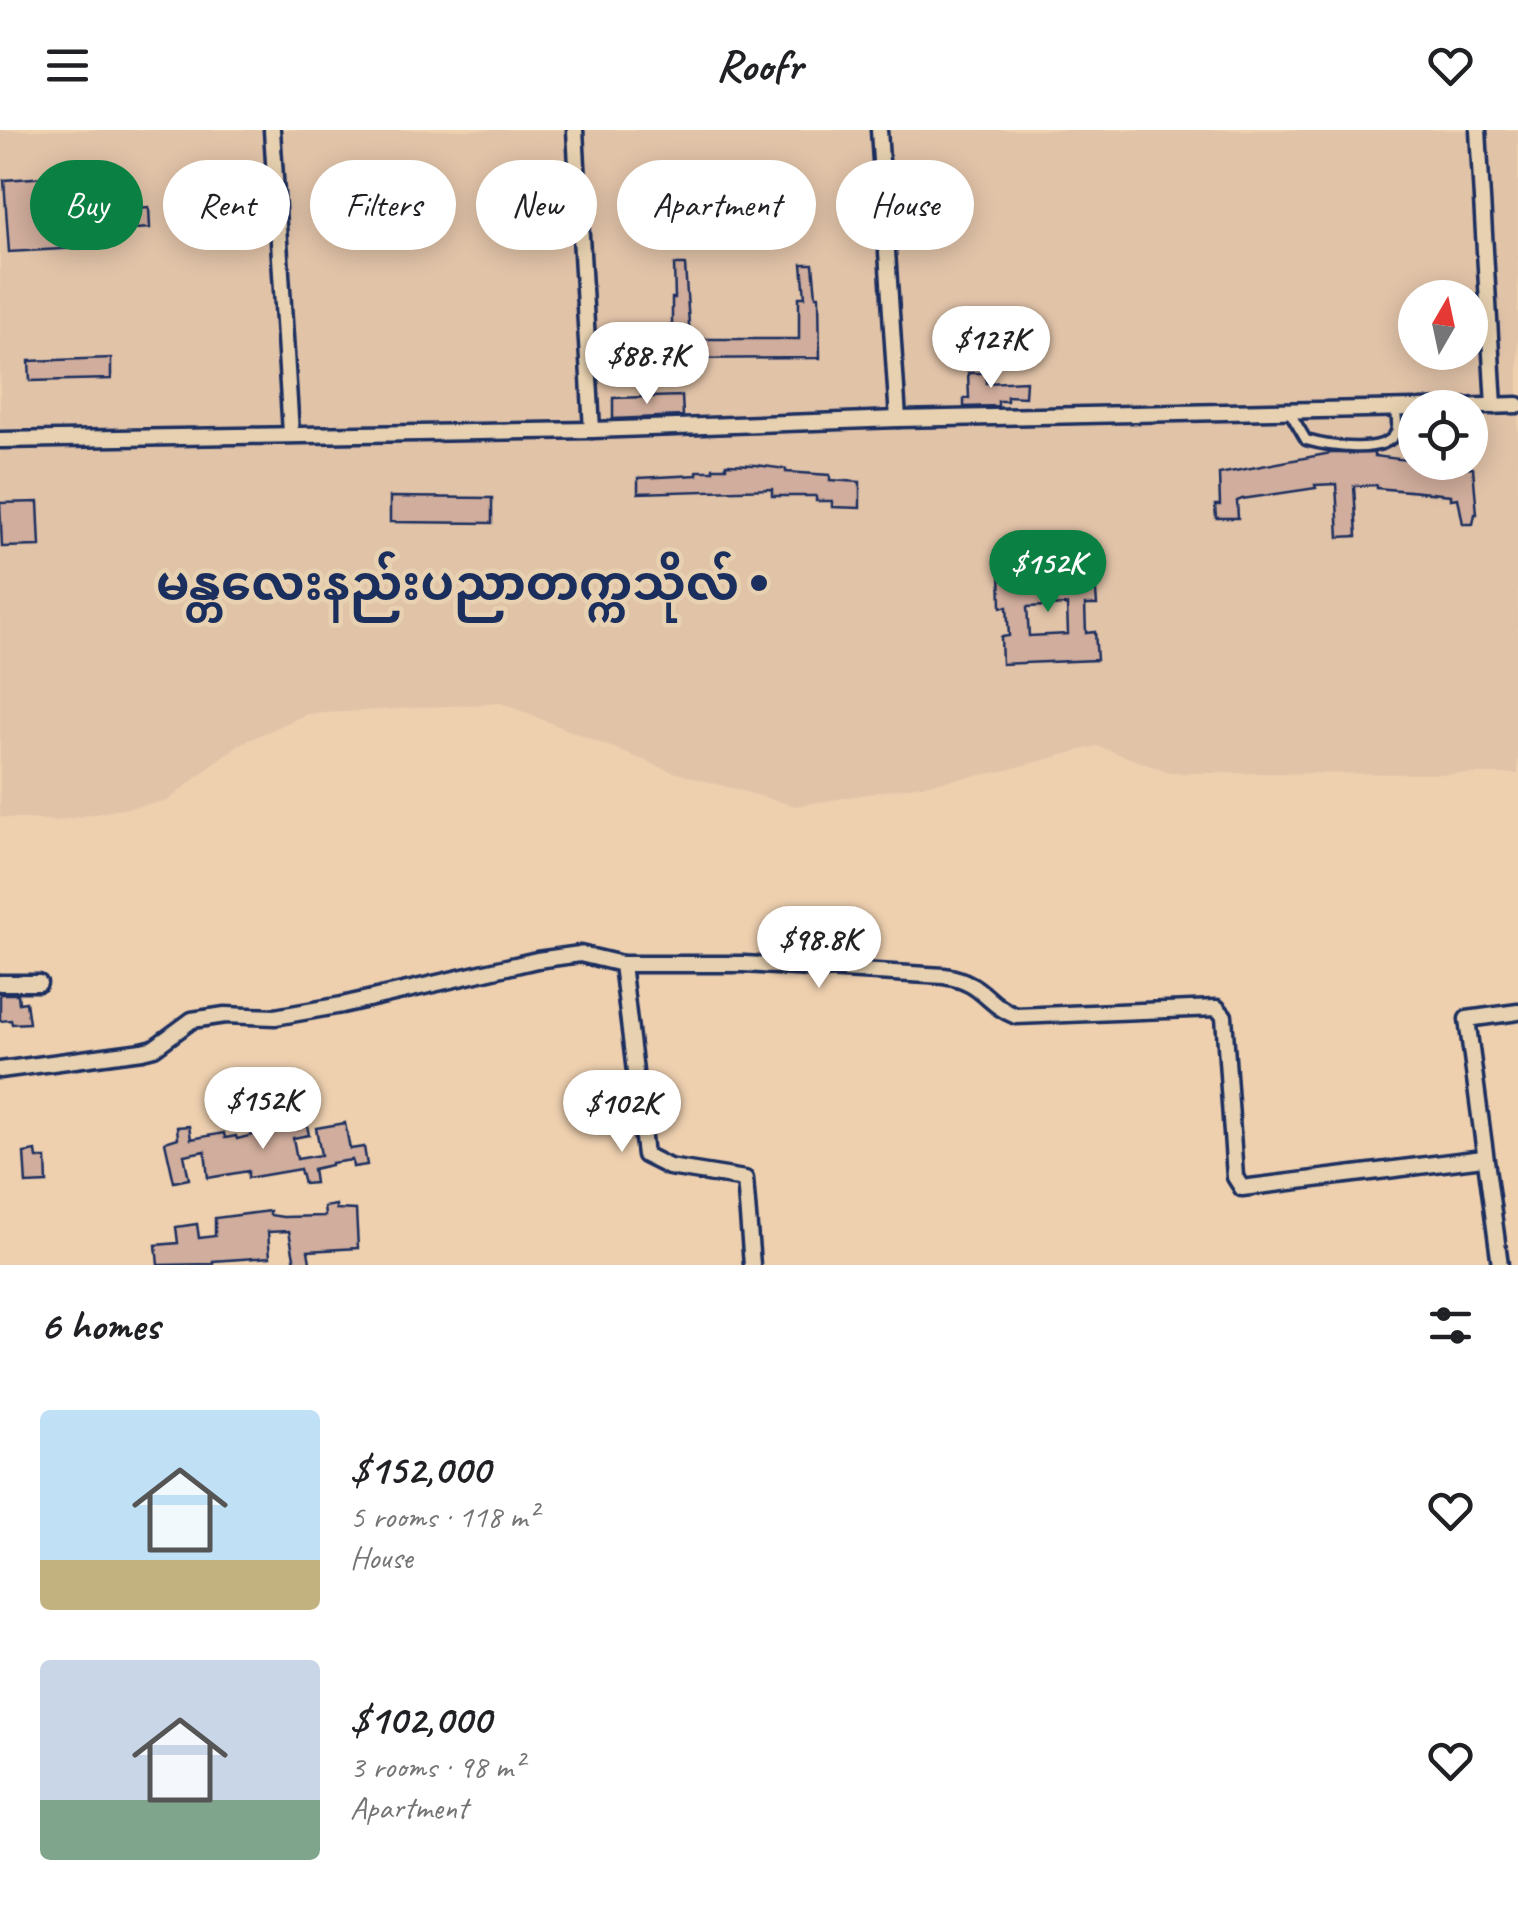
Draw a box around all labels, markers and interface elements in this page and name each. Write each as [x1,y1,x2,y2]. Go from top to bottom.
text: Roofr [716,37,802,94]
icon: menu [40,38,95,93]
icon: heart [1423,38,1478,93]
chip: Buy [30,160,143,250]
chip: Rent [163,160,290,250]
chip: Filters [310,160,456,250]
chip: New [476,160,597,250]
chip: Apartment [617,160,816,250]
chip: House [836,160,974,250]
north arrow [1398,280,1488,370]
map controls [1398,280,1488,480]
pin: $127K [921,306,1061,391]
text: $127K [954,318,1028,359]
pin: $88.7K [566,322,728,407]
text: $88.7K [607,334,687,375]
button: locate [1398,390,1488,480]
pin: $152K [978,530,1118,615]
text: $152K [1011,542,1085,583]
place label: မန္တလေးနည်းပညာတက္ကသိုလ် [156,551,739,623]
marker: မန္တလေးနည်းပညာတက္ကသိုလ် [748,572,770,594]
pin: $98.8K [738,906,900,991]
text: $98.8K [779,918,859,959]
pin: $152K [193,1067,333,1152]
pin: $102K [552,1070,692,1155]
text: $152K [226,1079,300,1120]
text: $102K [585,1082,659,1123]
icon: filters [1423,1298,1478,1353]
text: 6 homes [40,1299,159,1352]
text: $152,000 [350,1443,490,1496]
icon: home [120,1450,240,1570]
icon: heart [1423,1483,1478,1538]
text: 5 rooms · 118 m² [350,1496,537,1537]
text: House [350,1537,412,1578]
text: $102,000 [350,1693,491,1746]
icon: home [120,1700,240,1820]
icon: heart [1423,1733,1478,1788]
text: 3 rooms · 98 m² [350,1746,523,1787]
text: Apartment [350,1787,468,1828]

